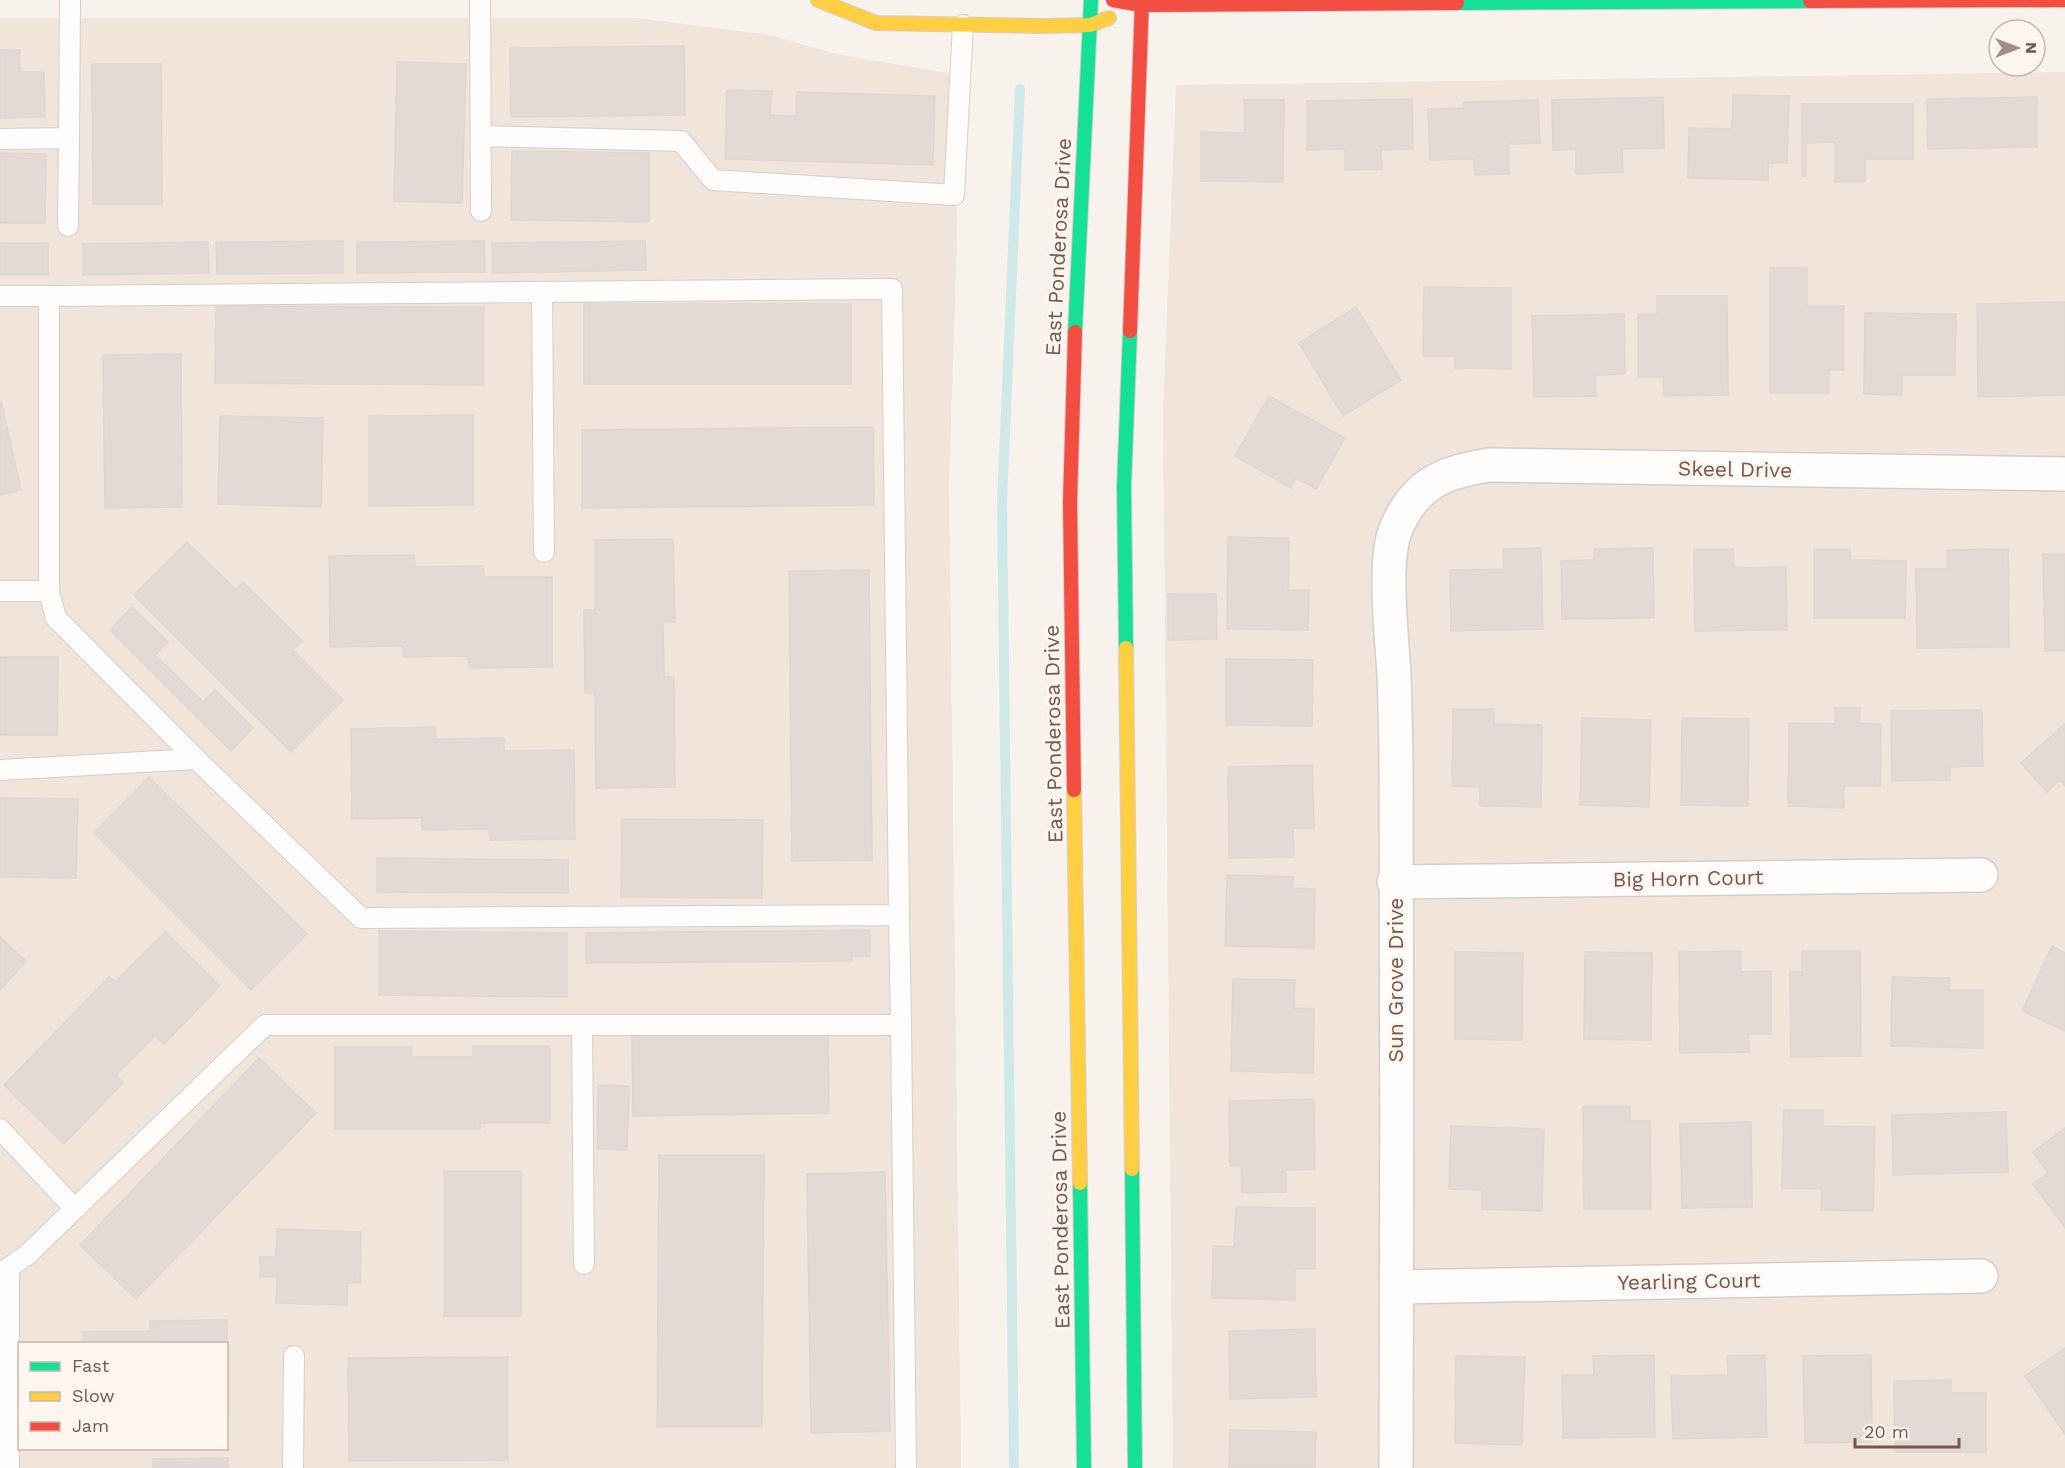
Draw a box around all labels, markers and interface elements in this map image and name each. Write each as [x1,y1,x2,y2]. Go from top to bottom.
north arrow [1987,18,2047,78]
text: N [2022,42,2041,54]
street label: East Ponderosa Drive [1040,137,1076,357]
street label: Skeel Drive [1678,456,1792,482]
street label: East Ponderosa Drive [1039,625,1067,843]
street label: Big Horn Court [1612,864,1764,892]
street label: Sun Grove Drive [1383,898,1408,1062]
street label: East Ponderosa Drive [1046,1111,1074,1329]
street label: Yearling Court [1617,1267,1761,1295]
legend [18,1342,228,1450]
text: Fast [72,1355,110,1376]
text: Slow [72,1385,115,1406]
scale bar [1855,1411,1958,1449]
text: Jam [72,1415,109,1436]
text: 20 m [1864,1421,1909,1442]

